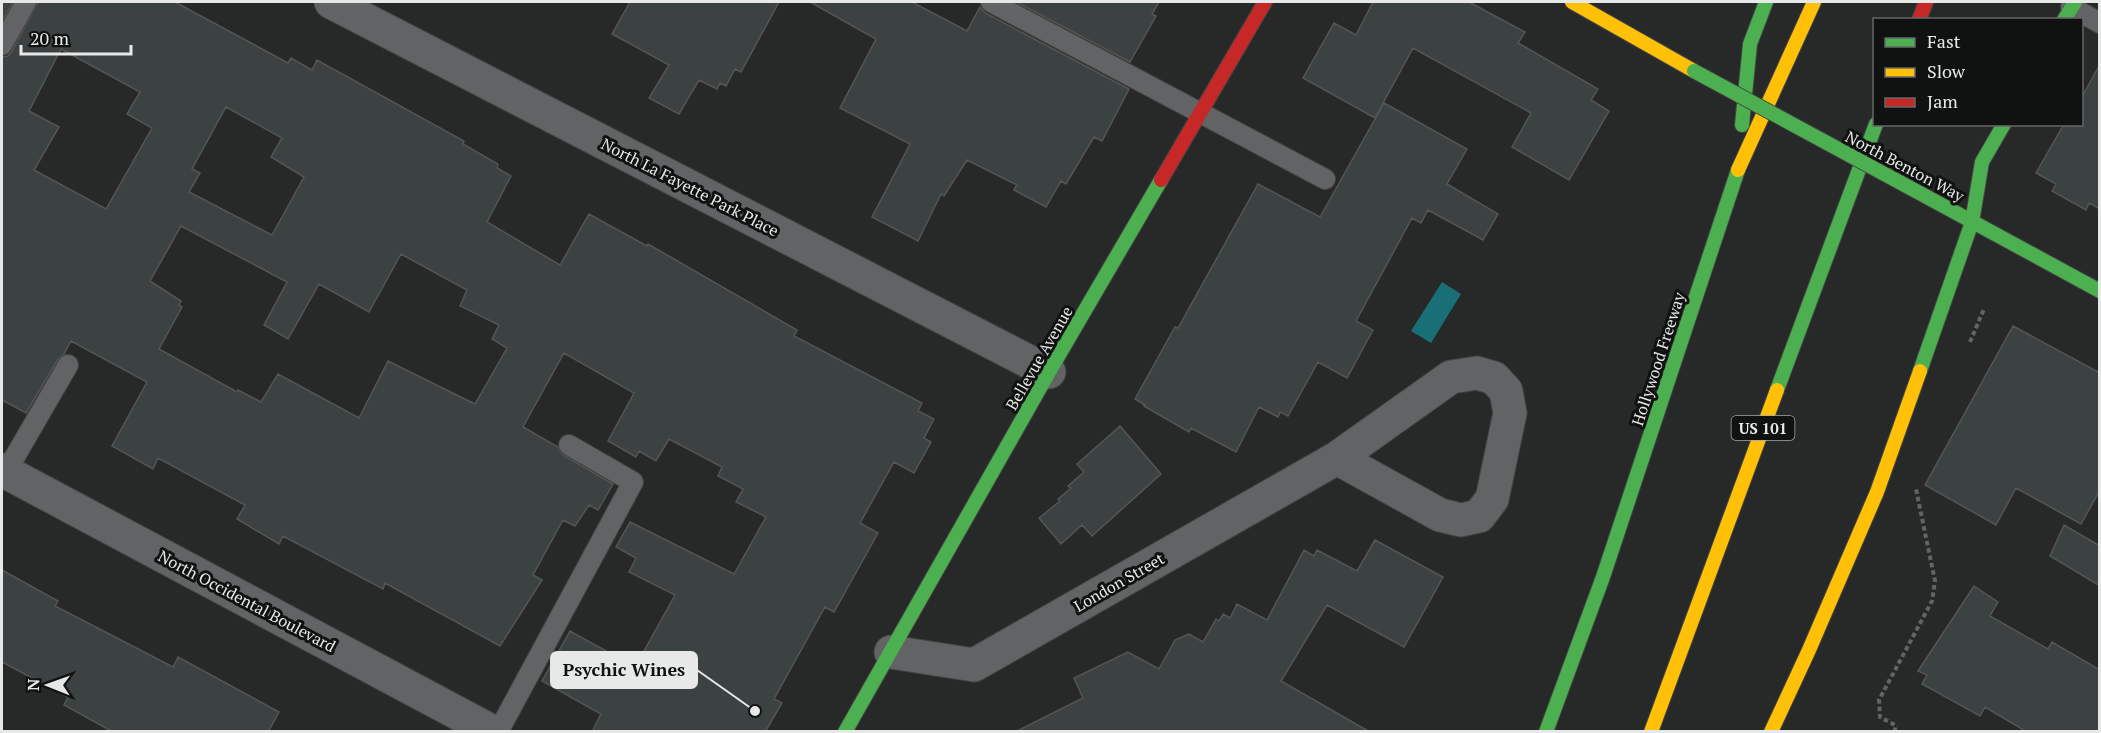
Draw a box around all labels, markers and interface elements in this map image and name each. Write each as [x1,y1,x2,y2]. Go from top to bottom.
scale bar [21,18,130,56]
legend [1873,18,2083,126]
text: 20 m [30,26,70,50]
text: Fast [1927,29,1961,53]
text: Slow [1927,59,1966,83]
text: Jam [1927,89,1958,113]
street label: North Benton Way [1842,125,1969,207]
street label: North La Fayette Park Place [597,133,783,241]
street label: Hollywood Freeway [1626,288,1690,429]
street label: Bellevue Avenue [1000,302,1078,414]
road number: US 101 [1732,416,1794,440]
street label: North Occidental Boulevard [154,545,340,657]
street label: London Street [1070,547,1168,617]
callout: Psychic Wines [551,652,697,688]
north arrow [18,655,78,715]
text: Psychic Wines [563,657,685,681]
text: N [22,678,44,691]

